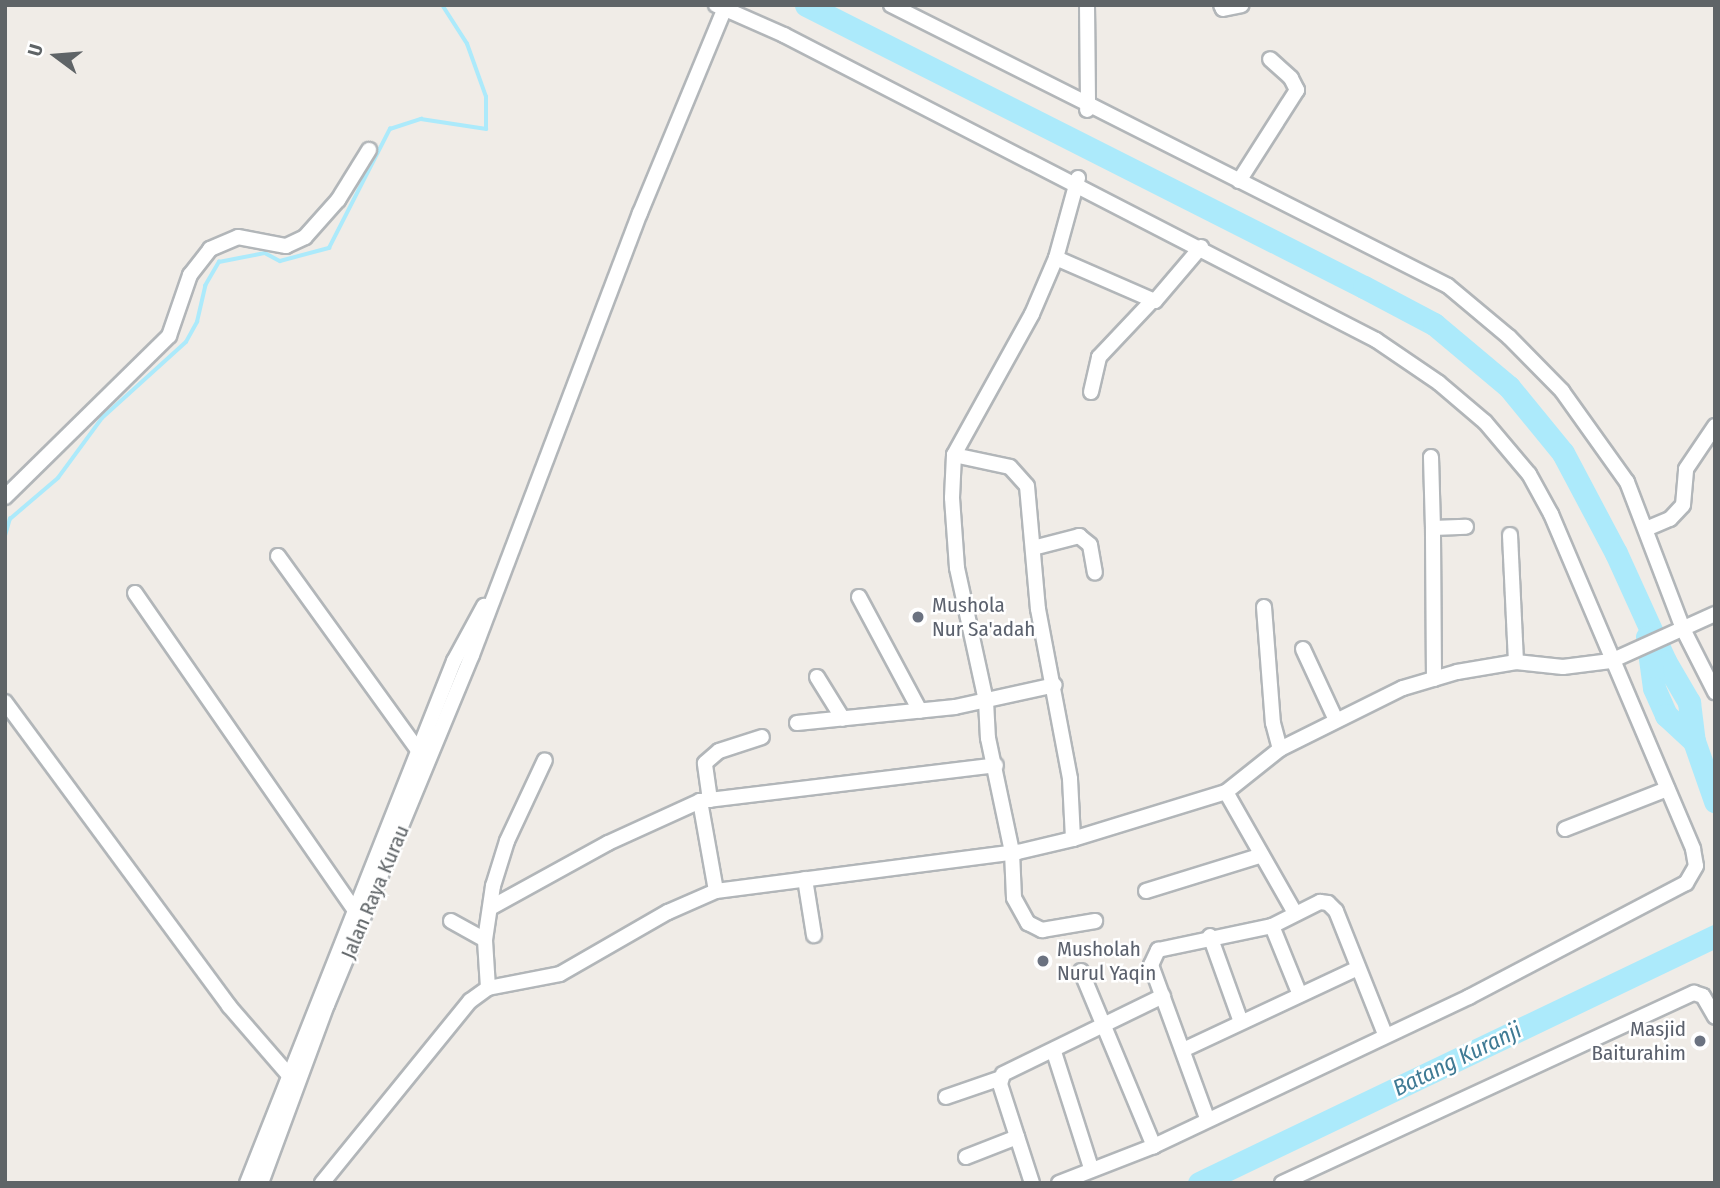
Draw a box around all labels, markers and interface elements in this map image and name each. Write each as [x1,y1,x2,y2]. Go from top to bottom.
north arrow [21,21,91,91]
text: U [23,42,48,59]
place label: Mushola Nur Sa'adah [932,592,1035,642]
marker: Mushola Nur Sa'adah [910,609,926,625]
street label: Jalan Raya Kurau [335,821,415,963]
place label: Musholah Nurul Yaqin [1057,936,1156,986]
marker: Musholah Nurul Yaqin [1035,953,1051,969]
water label: Batang Kuranji [1388,1016,1526,1102]
place label: Masjid Baiturahim [1592,1016,1686,1066]
marker: Masjid Baiturahim [1692,1033,1708,1049]

